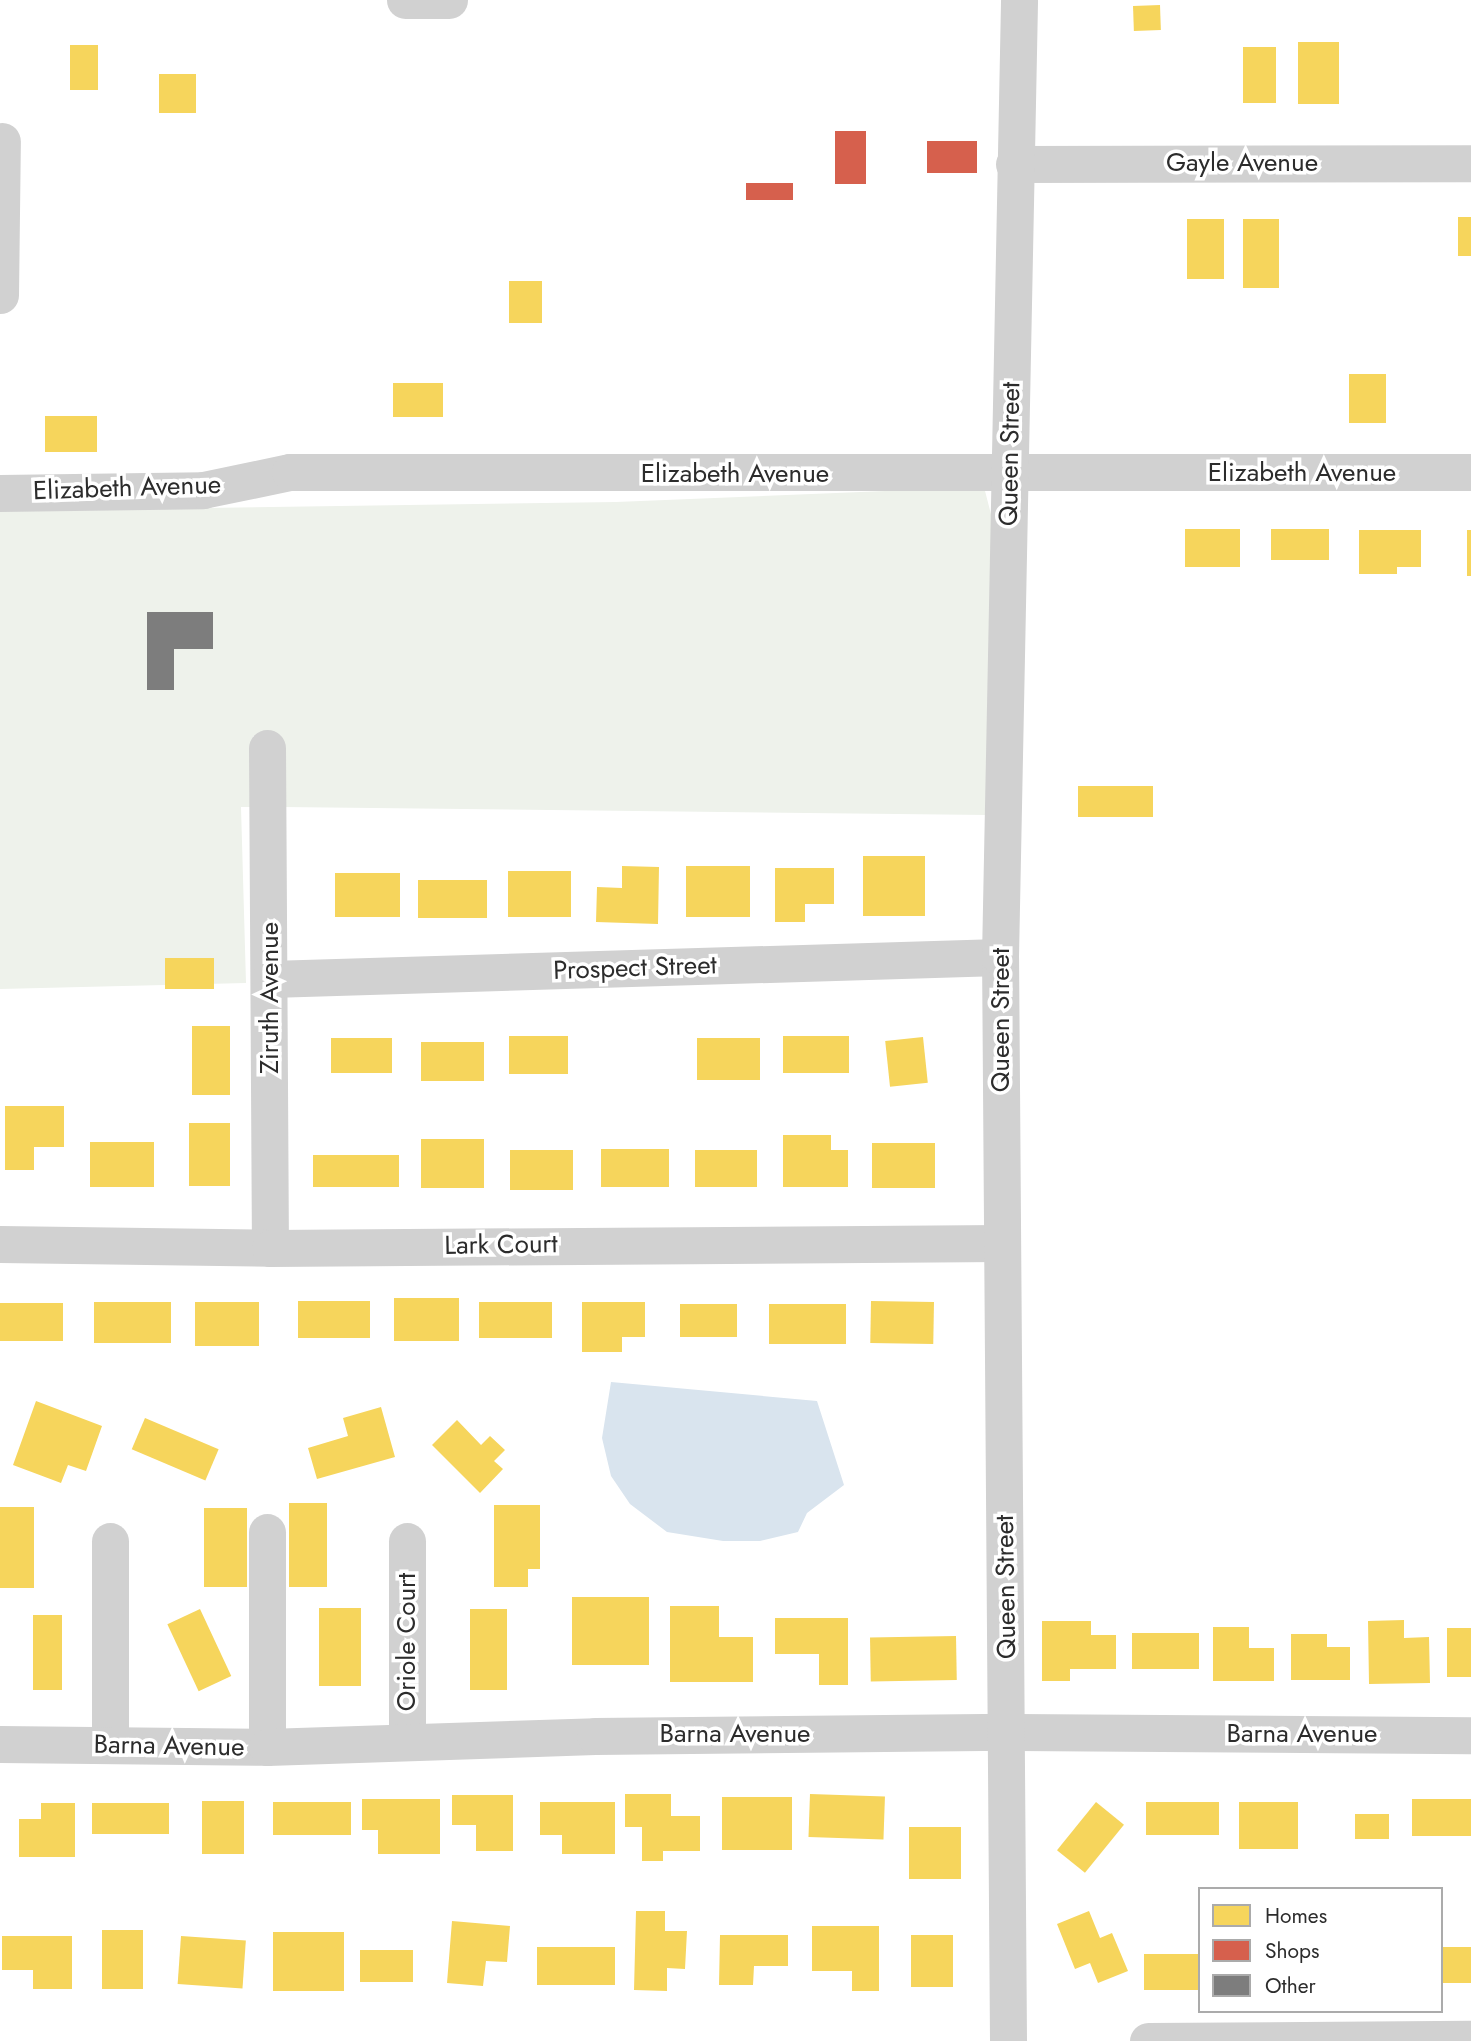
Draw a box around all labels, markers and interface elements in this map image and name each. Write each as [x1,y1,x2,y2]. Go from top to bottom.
street label: Gayle Avenue [1166,147,1318,179]
street label: Queen Street [993,382,1027,526]
street label: Elizabeth Avenue [1208,457,1396,489]
street label: Elizabeth Avenue [641,458,829,490]
street label: Elizabeth Avenue [32,469,222,507]
street label: Ziruth Avenue [254,922,286,1074]
street label: Queen Street [985,948,1017,1092]
street label: Prospect Street [553,950,717,986]
street label: Lark Court [444,1228,558,1262]
street label: Queen Street [989,1515,1023,1659]
street label: Oriole Court [391,1573,423,1711]
street label: Barna Avenue [660,1718,810,1750]
street label: Barna Avenue [1227,1718,1377,1750]
street label: Barna Avenue [93,1729,245,1763]
legend [1198,1887,1443,2013]
text: Homes [1265,1901,1327,1931]
text: Shops [1265,1936,1319,1966]
text: Other [1265,1971,1316,2001]

